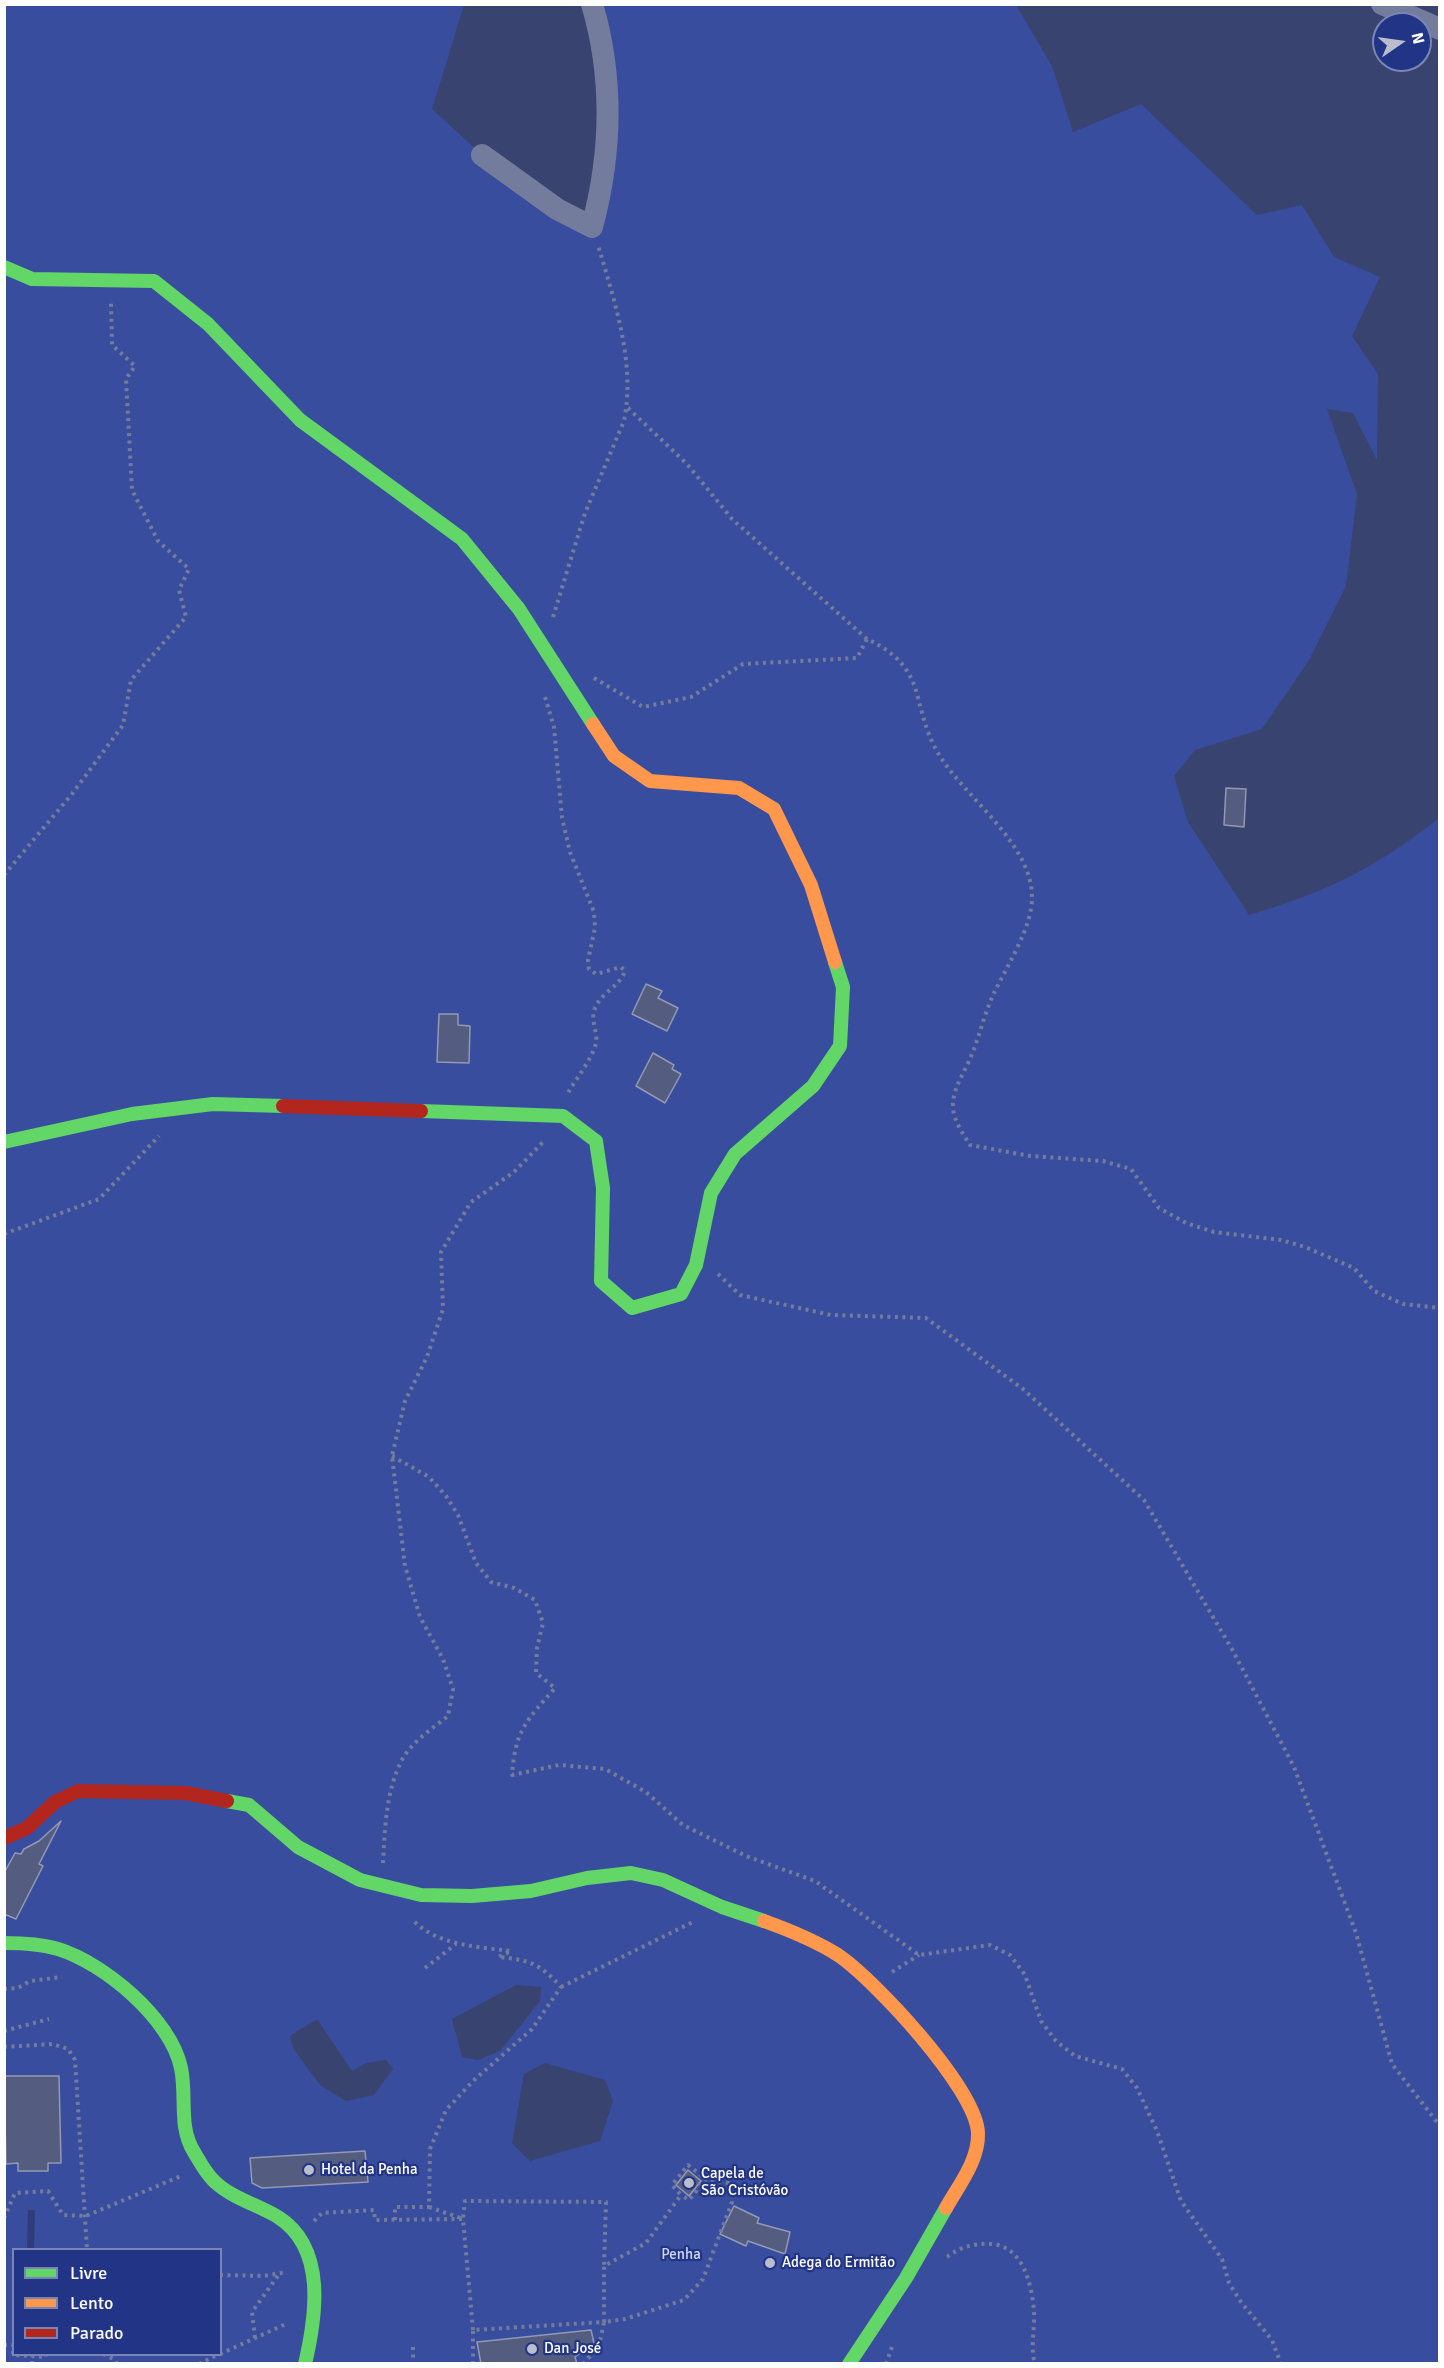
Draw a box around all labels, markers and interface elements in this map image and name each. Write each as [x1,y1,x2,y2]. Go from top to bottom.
north arrow [1372,12,1432,72]
text: N [1407,31,1429,46]
place label: Hotel da Penha [321,2161,418,2179]
marker: Hotel da Penha [302,2163,316,2177]
place label: Capela de São Cristóvão [701,2165,788,2200]
marker: Capela de São Cristóvão [682,2176,696,2190]
park label: Penha [661,2246,701,2264]
legend [12,2248,222,2356]
place label: Adega do Ermitão [782,2254,895,2272]
marker: Adega do Ermitão [763,2256,777,2270]
text: Livre [70,2262,107,2284]
text: Lento [70,2292,113,2314]
text: Parado [70,2322,123,2344]
place label: Dan José [544,2340,601,2358]
marker: Dan José [525,2342,539,2356]

